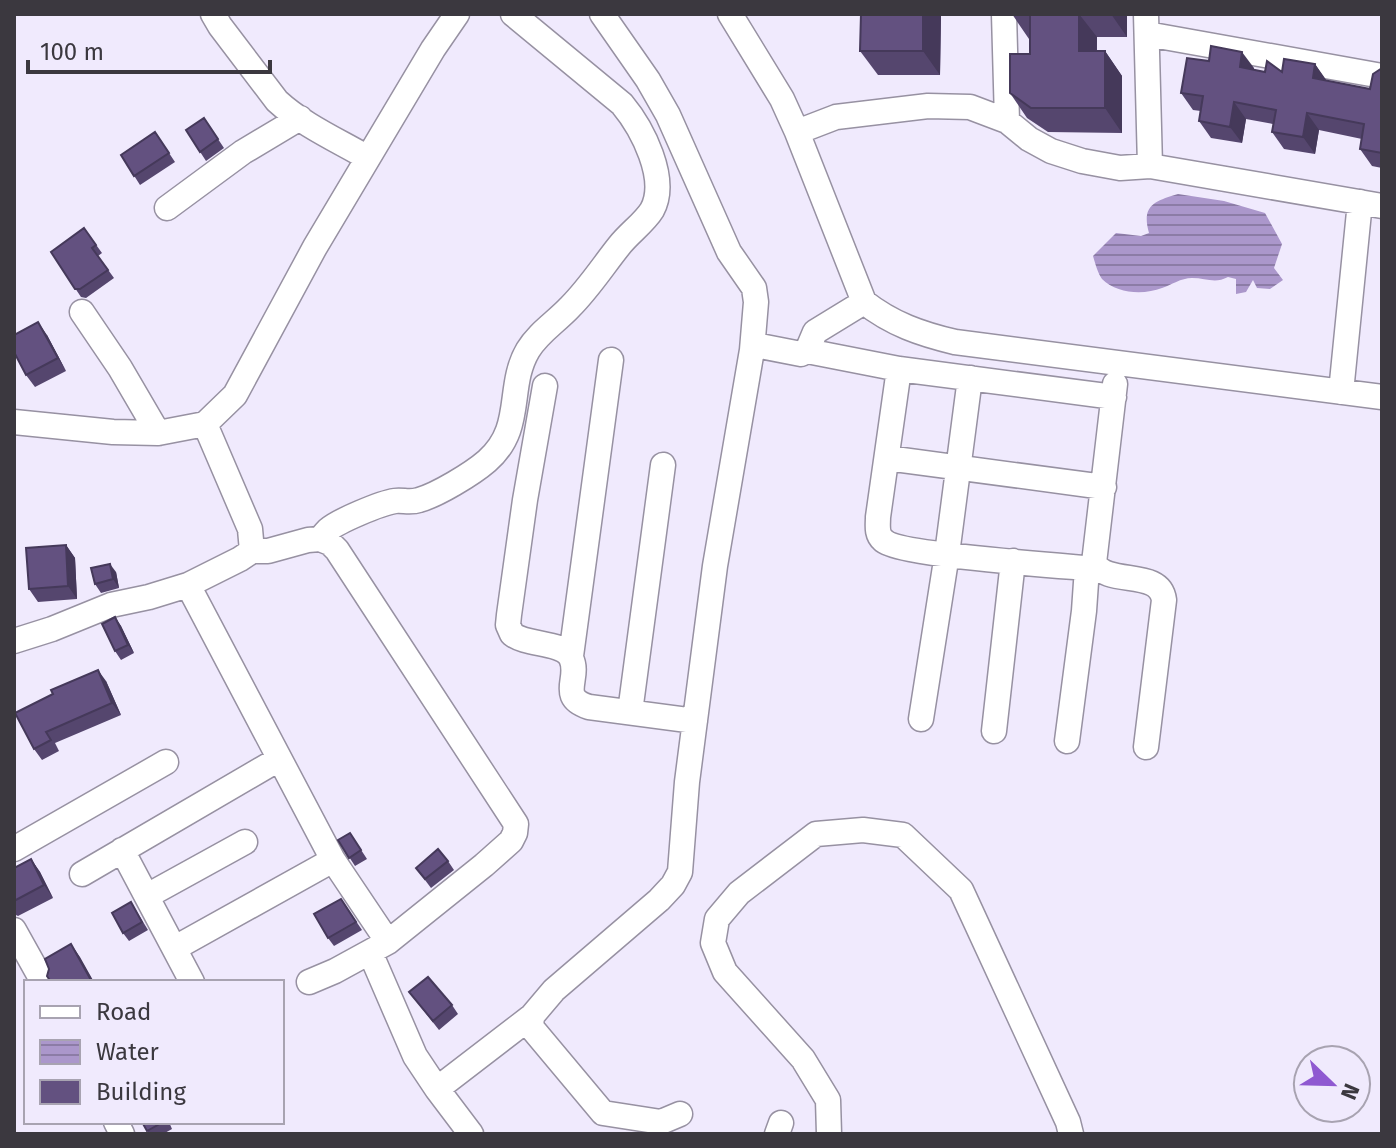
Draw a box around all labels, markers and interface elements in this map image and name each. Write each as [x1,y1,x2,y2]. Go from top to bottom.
scale bar [28,24,270,74]
text: 100 m [40,38,104,66]
legend [24,980,284,1124]
text: Road [96,998,151,1026]
text: Water [96,1038,160,1066]
north arrow [1292,1044,1372,1124]
text: Building [96,1078,186,1106]
text: N [1335,1080,1365,1104]

